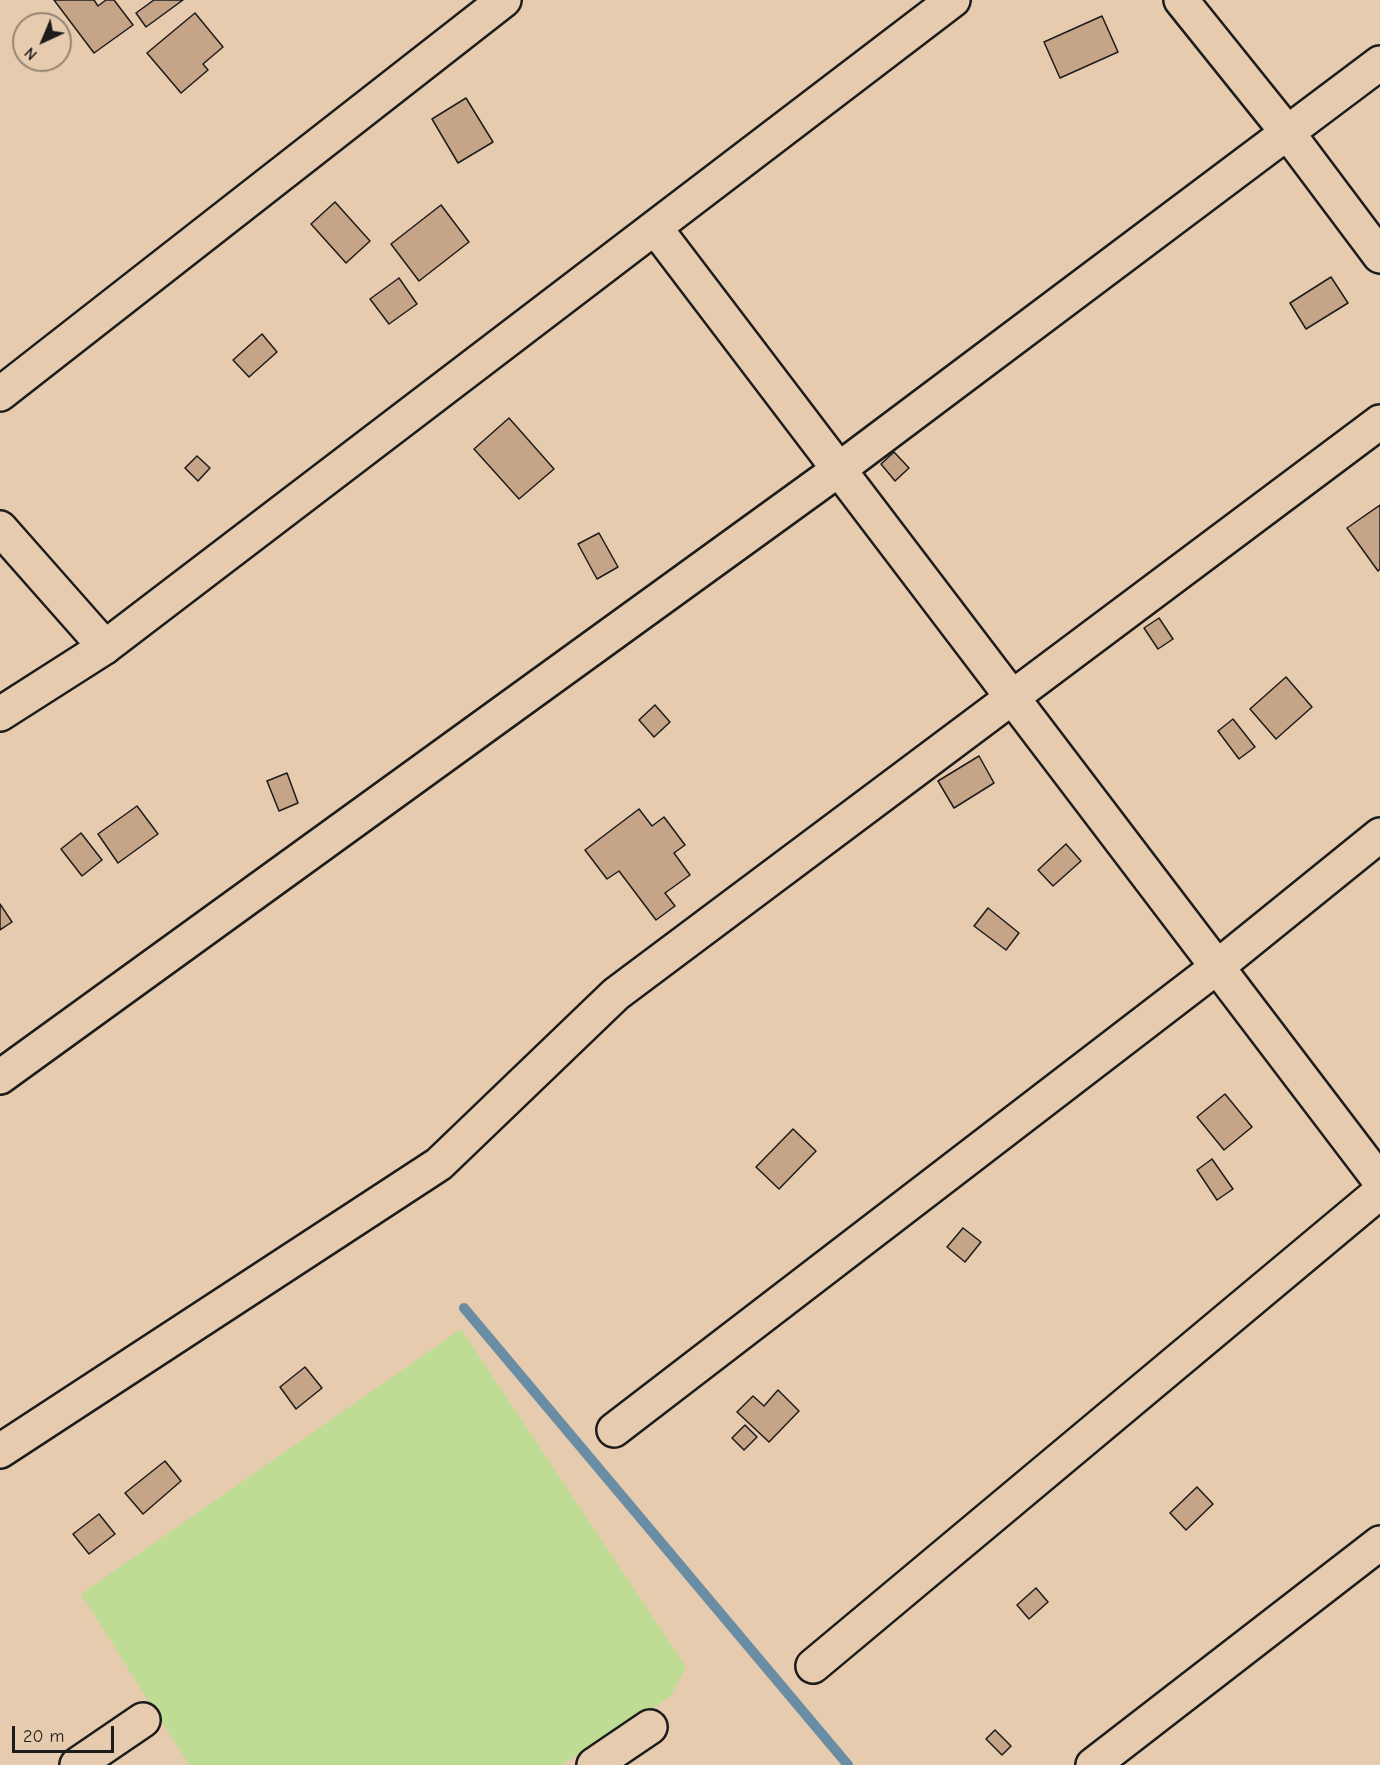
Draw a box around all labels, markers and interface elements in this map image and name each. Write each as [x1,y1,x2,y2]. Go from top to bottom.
north arrow [12,12,72,72]
text: N [21,43,41,64]
scale bar [15,1714,117,1752]
text: 20 m [23,1726,64,1747]

